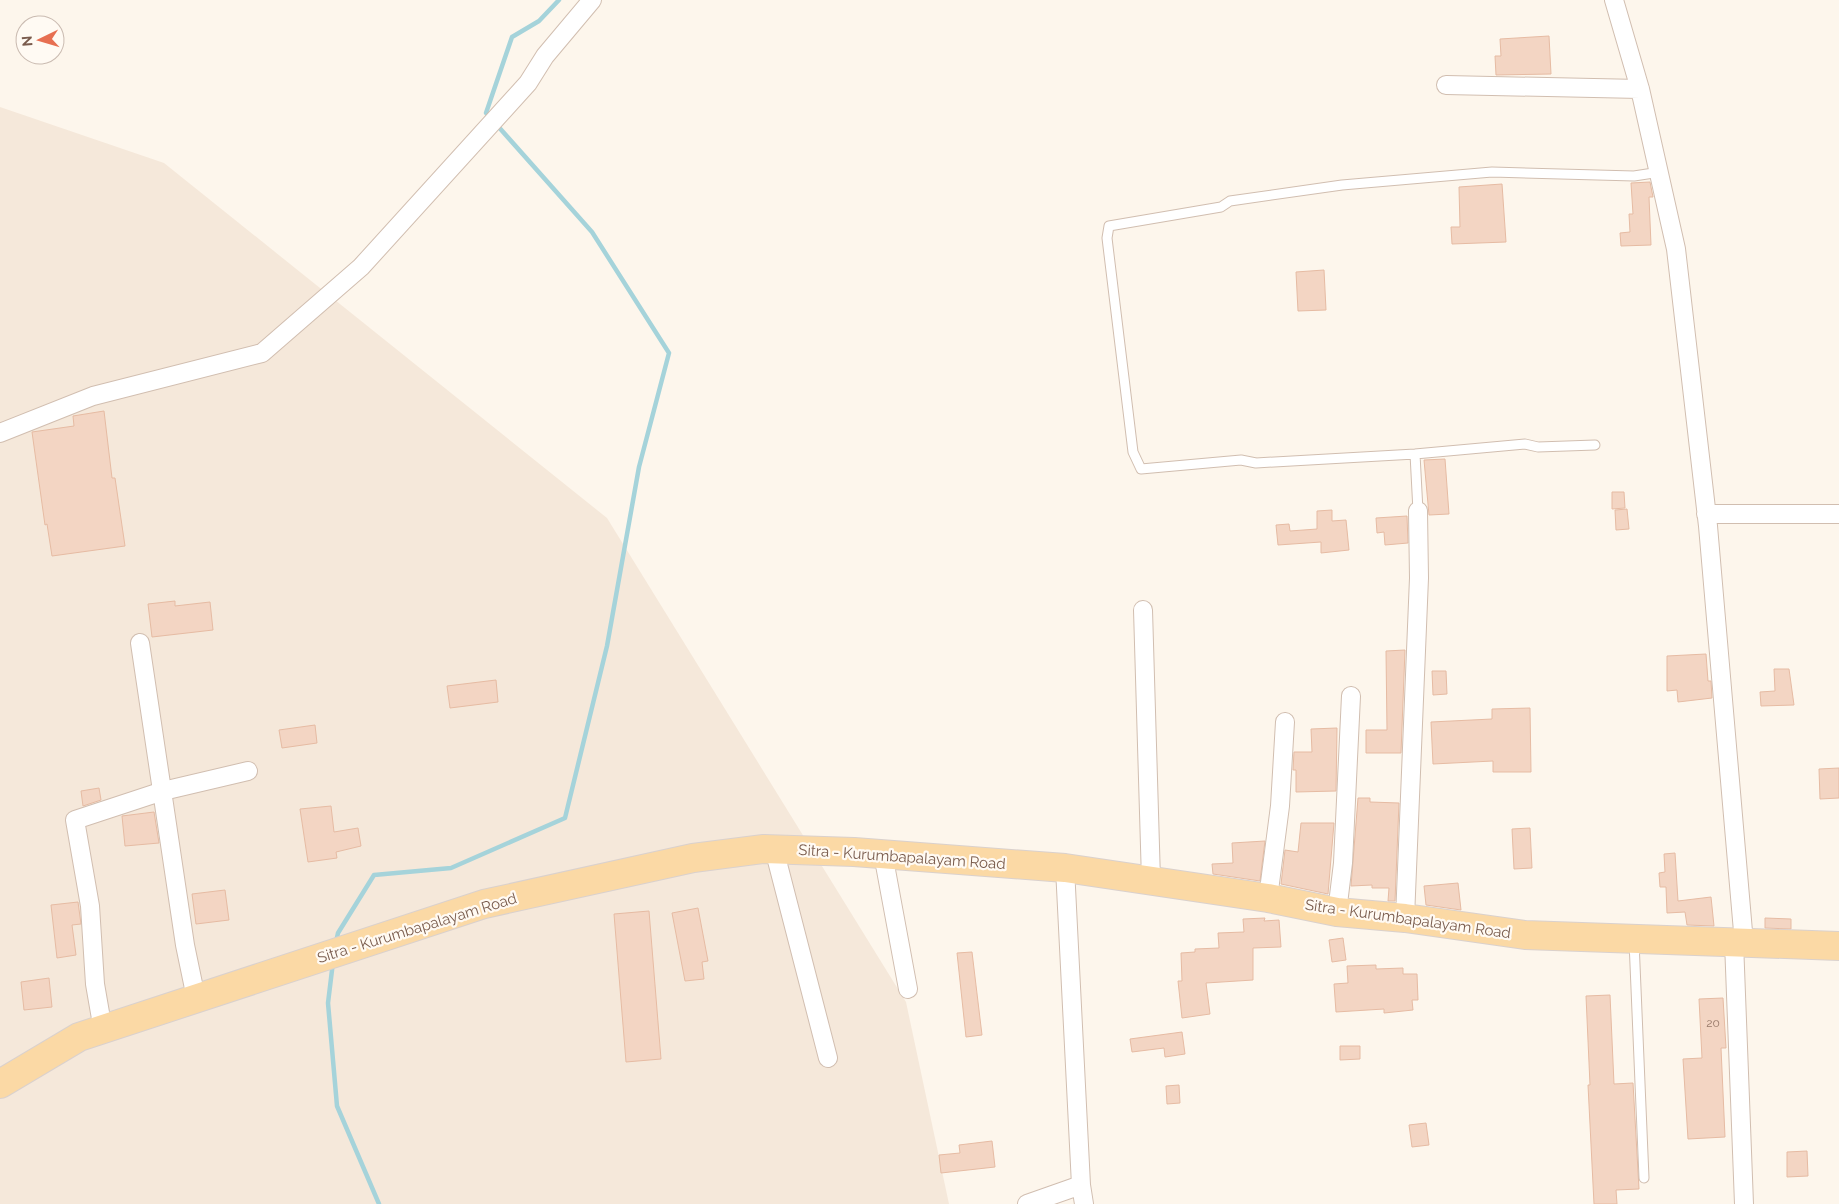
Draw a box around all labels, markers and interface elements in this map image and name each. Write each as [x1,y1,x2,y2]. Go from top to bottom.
north arrow [15,15,65,65]
text: N [19,35,35,47]
street label: Sitra - Kurumbapalayam Road [798,841,1006,873]
street label: Sitra - Kurumbapalayam Road [315,889,519,967]
street label: Sitra - Kurumbapalayam Road [1304,896,1512,942]
house number: 20 [1706,1016,1720,1030]

